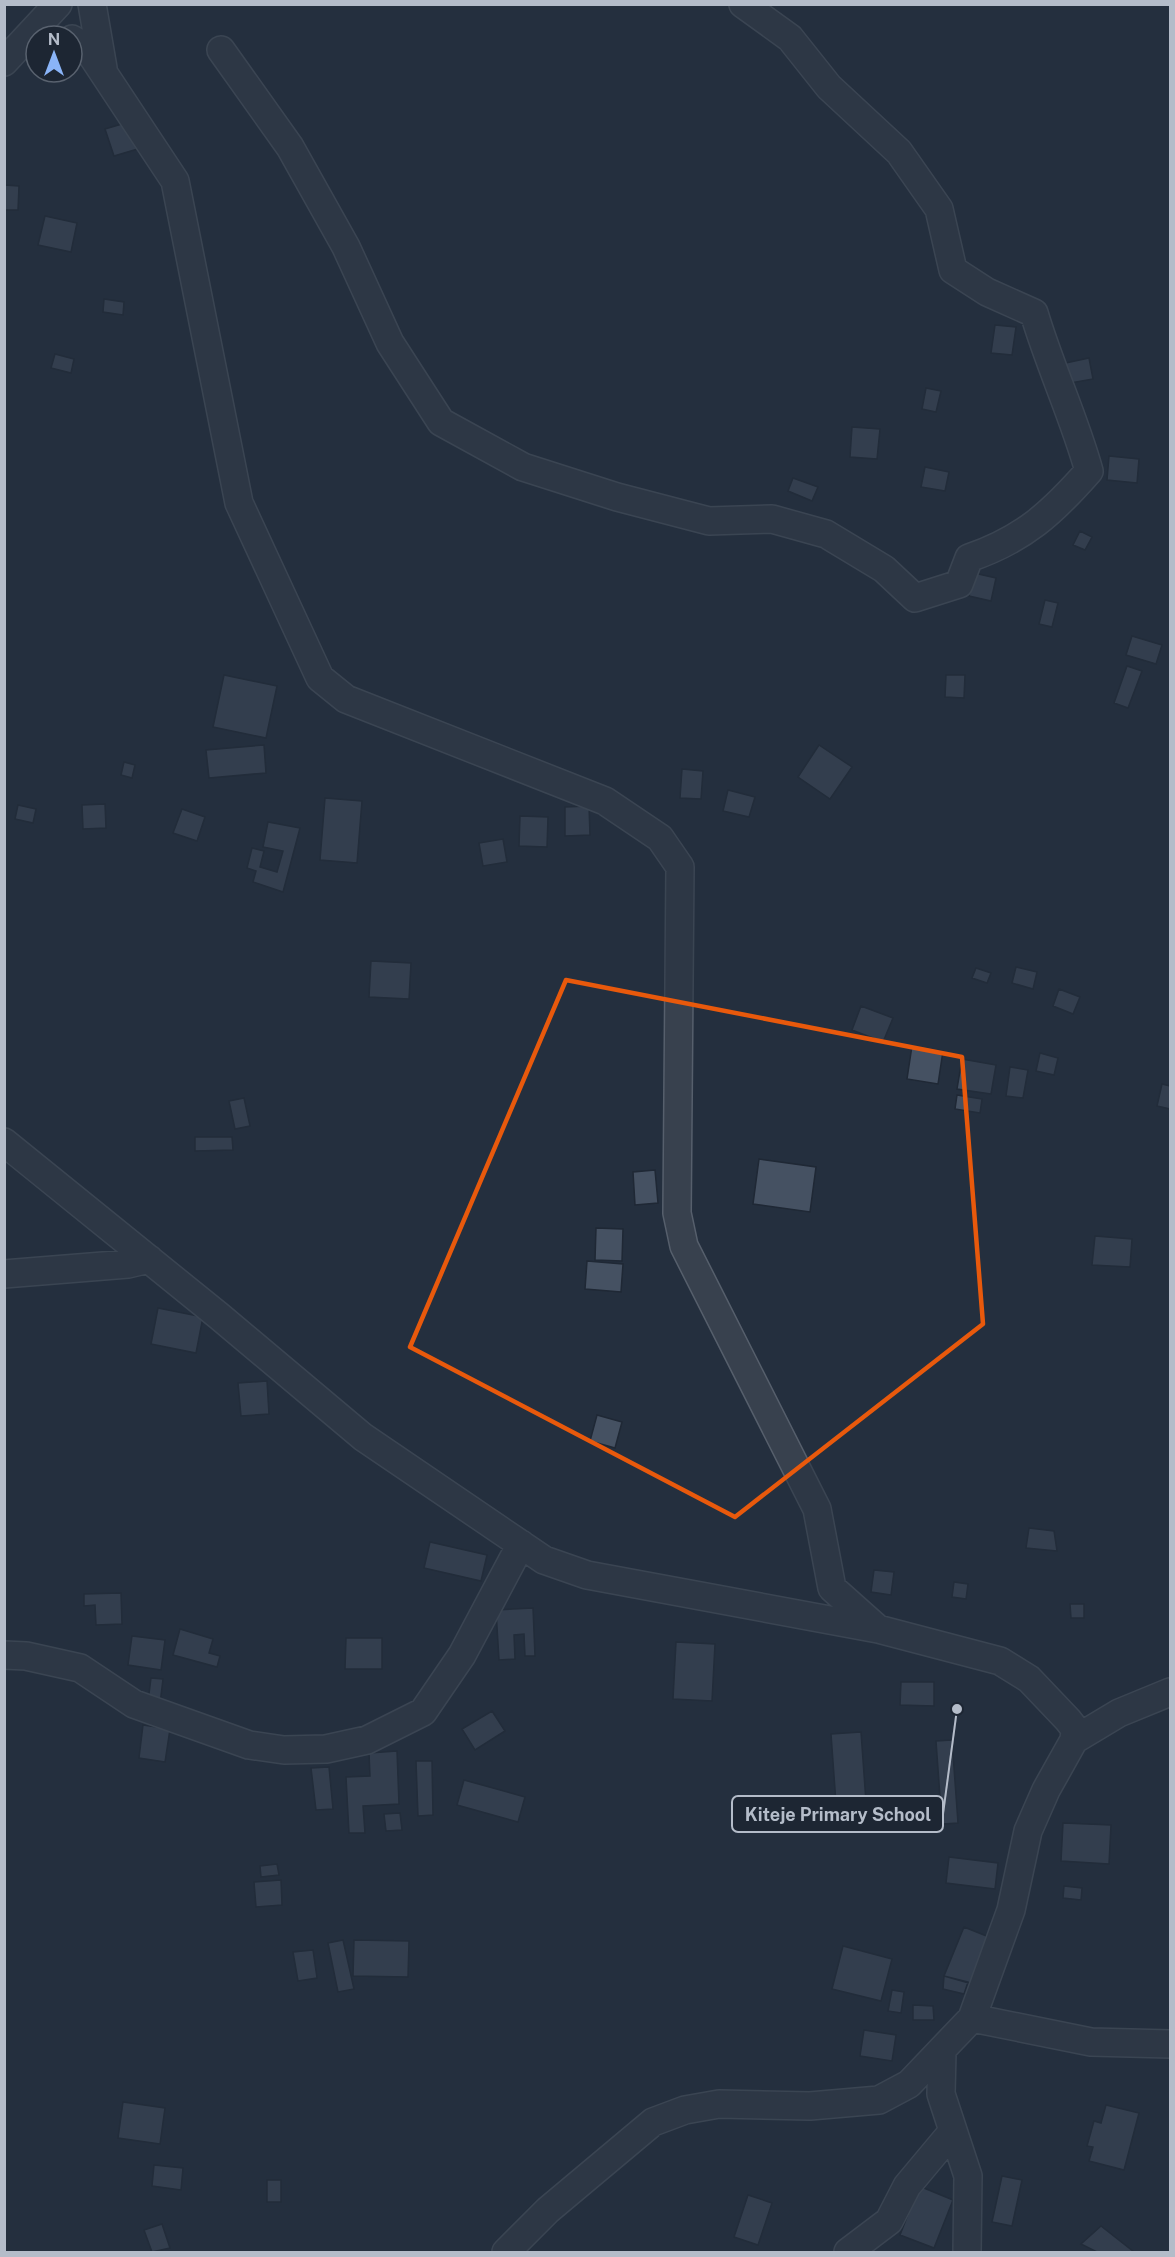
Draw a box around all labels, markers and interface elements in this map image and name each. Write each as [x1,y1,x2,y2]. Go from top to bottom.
north arrow [24,24,84,84]
text: N [48,30,60,49]
callout: Kiteje Primary School [732,1796,943,1832]
text: Kiteje Primary School [745,1804,931,1825]

